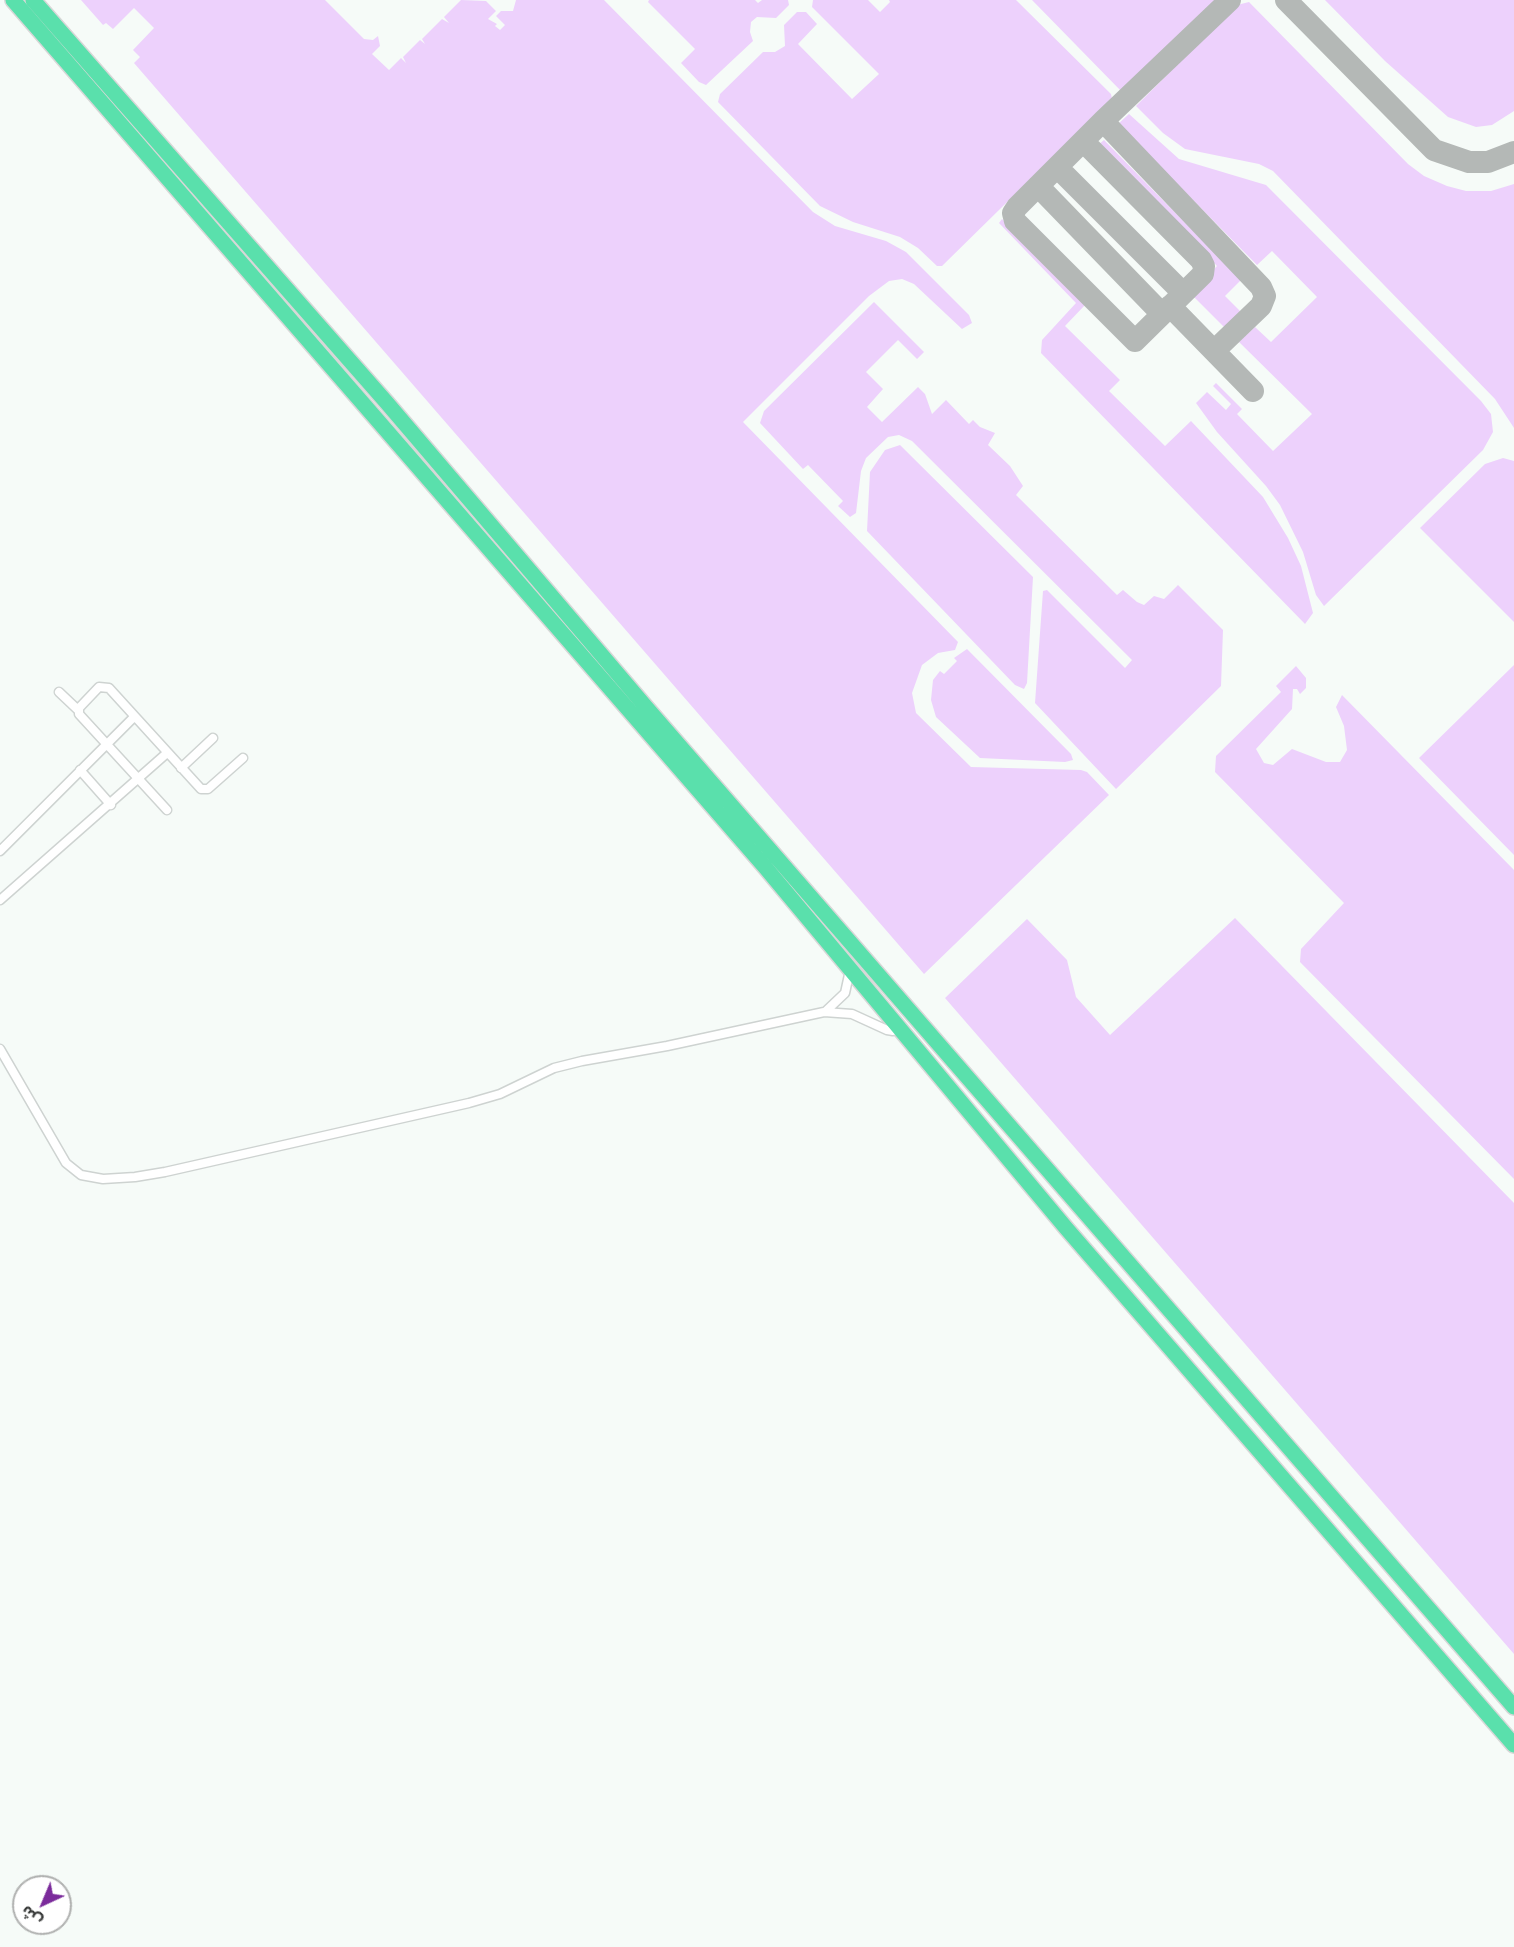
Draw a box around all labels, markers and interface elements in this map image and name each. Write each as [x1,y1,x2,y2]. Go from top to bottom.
north arrow [12,1875,72,1935]
text: ش [16,1902,46,1931]

